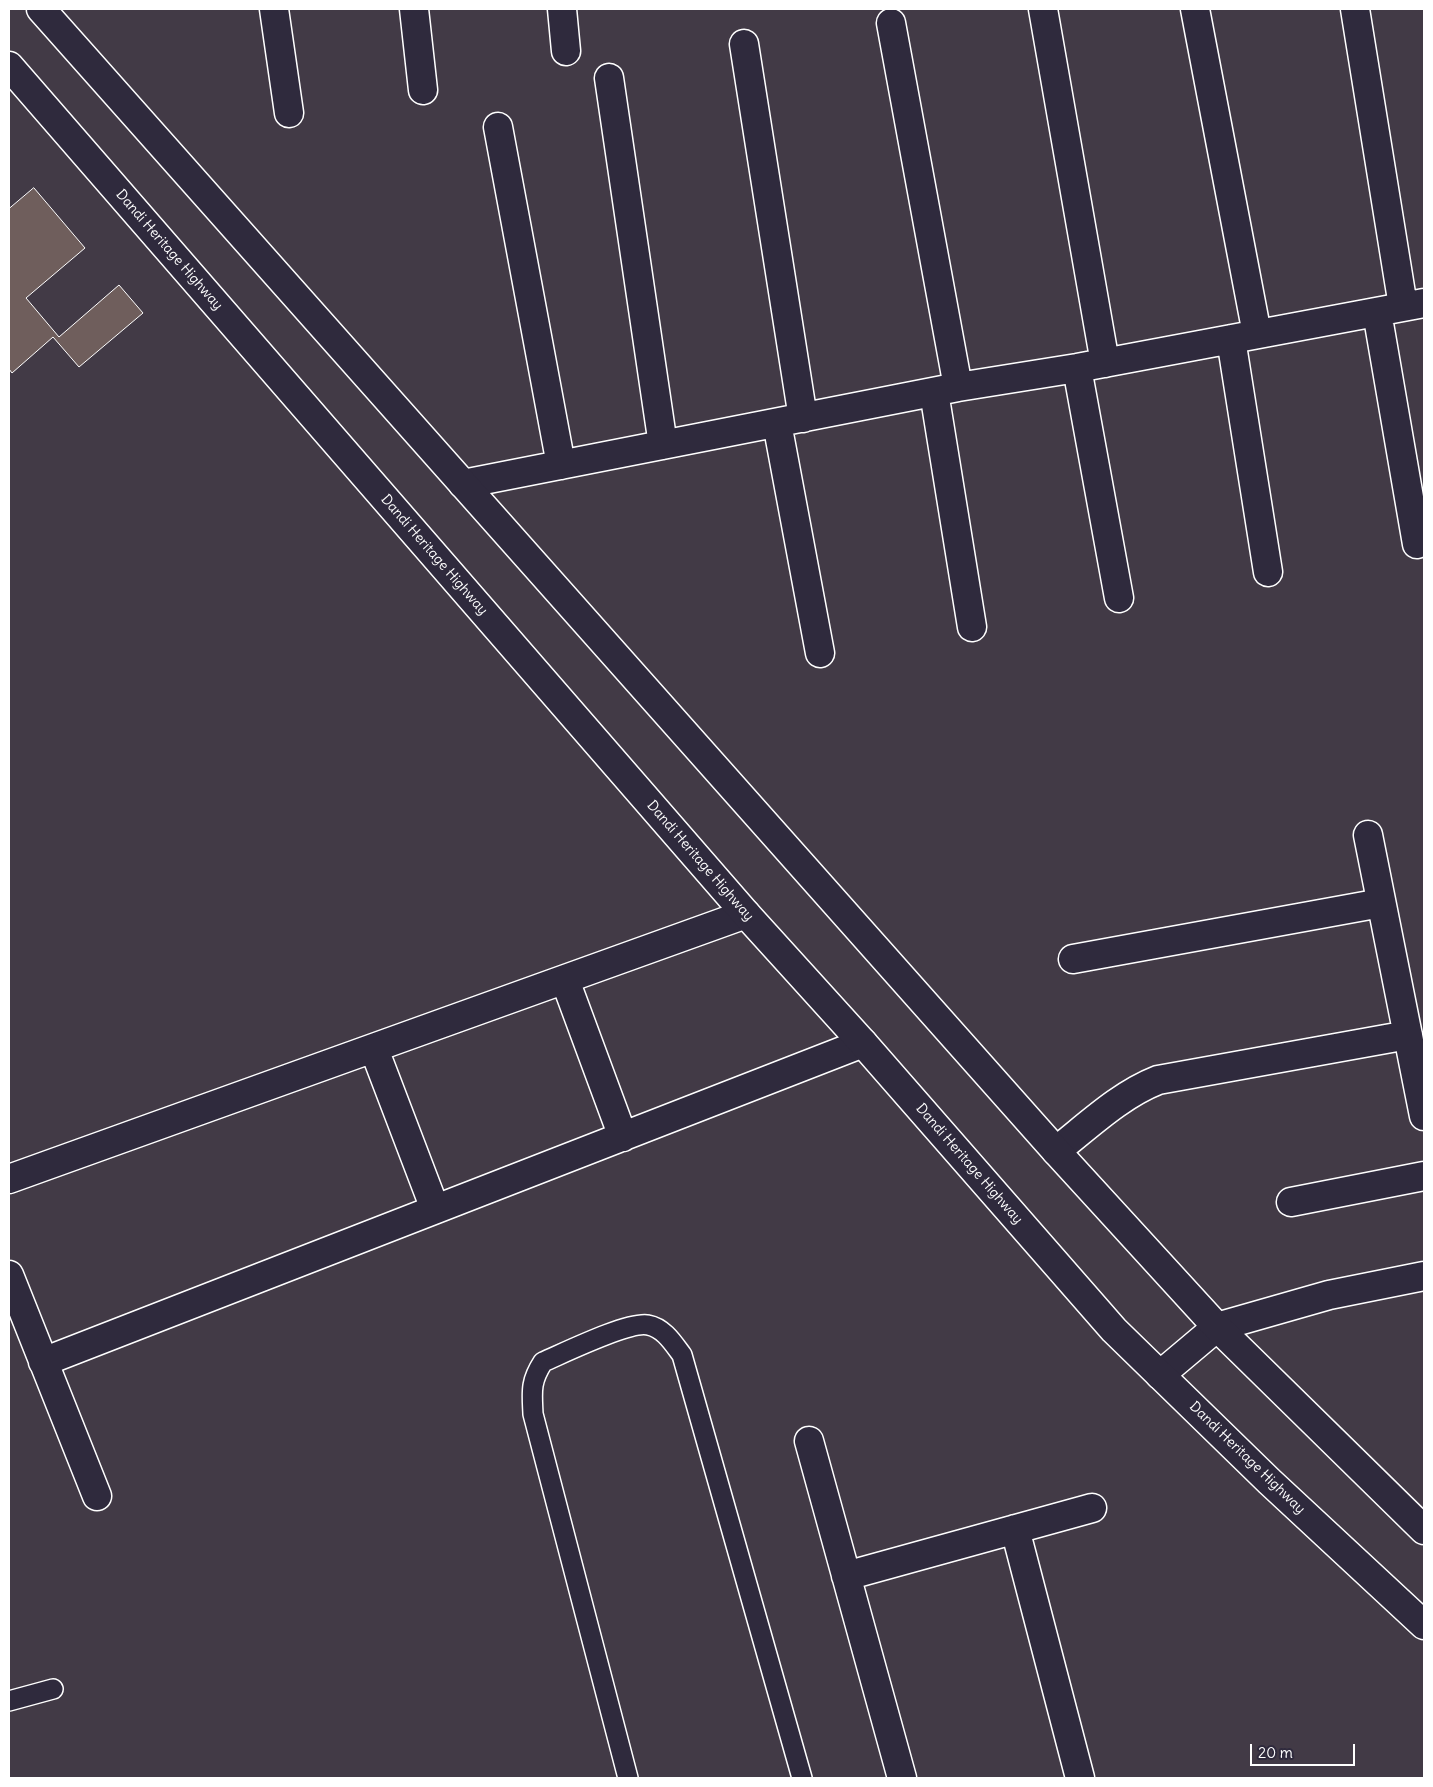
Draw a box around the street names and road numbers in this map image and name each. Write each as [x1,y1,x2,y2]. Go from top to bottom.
street label: Dandi Heritage Highway [112,186,226,314]
street label: Dandi Heritage Highway [377,491,491,619]
street label: Dandi Heritage Highway [643,797,757,925]
street label: Dandi Heritage Highway [912,1100,1026,1228]
street label: Dandi Heritage Highway [1186,1398,1308,1518]

